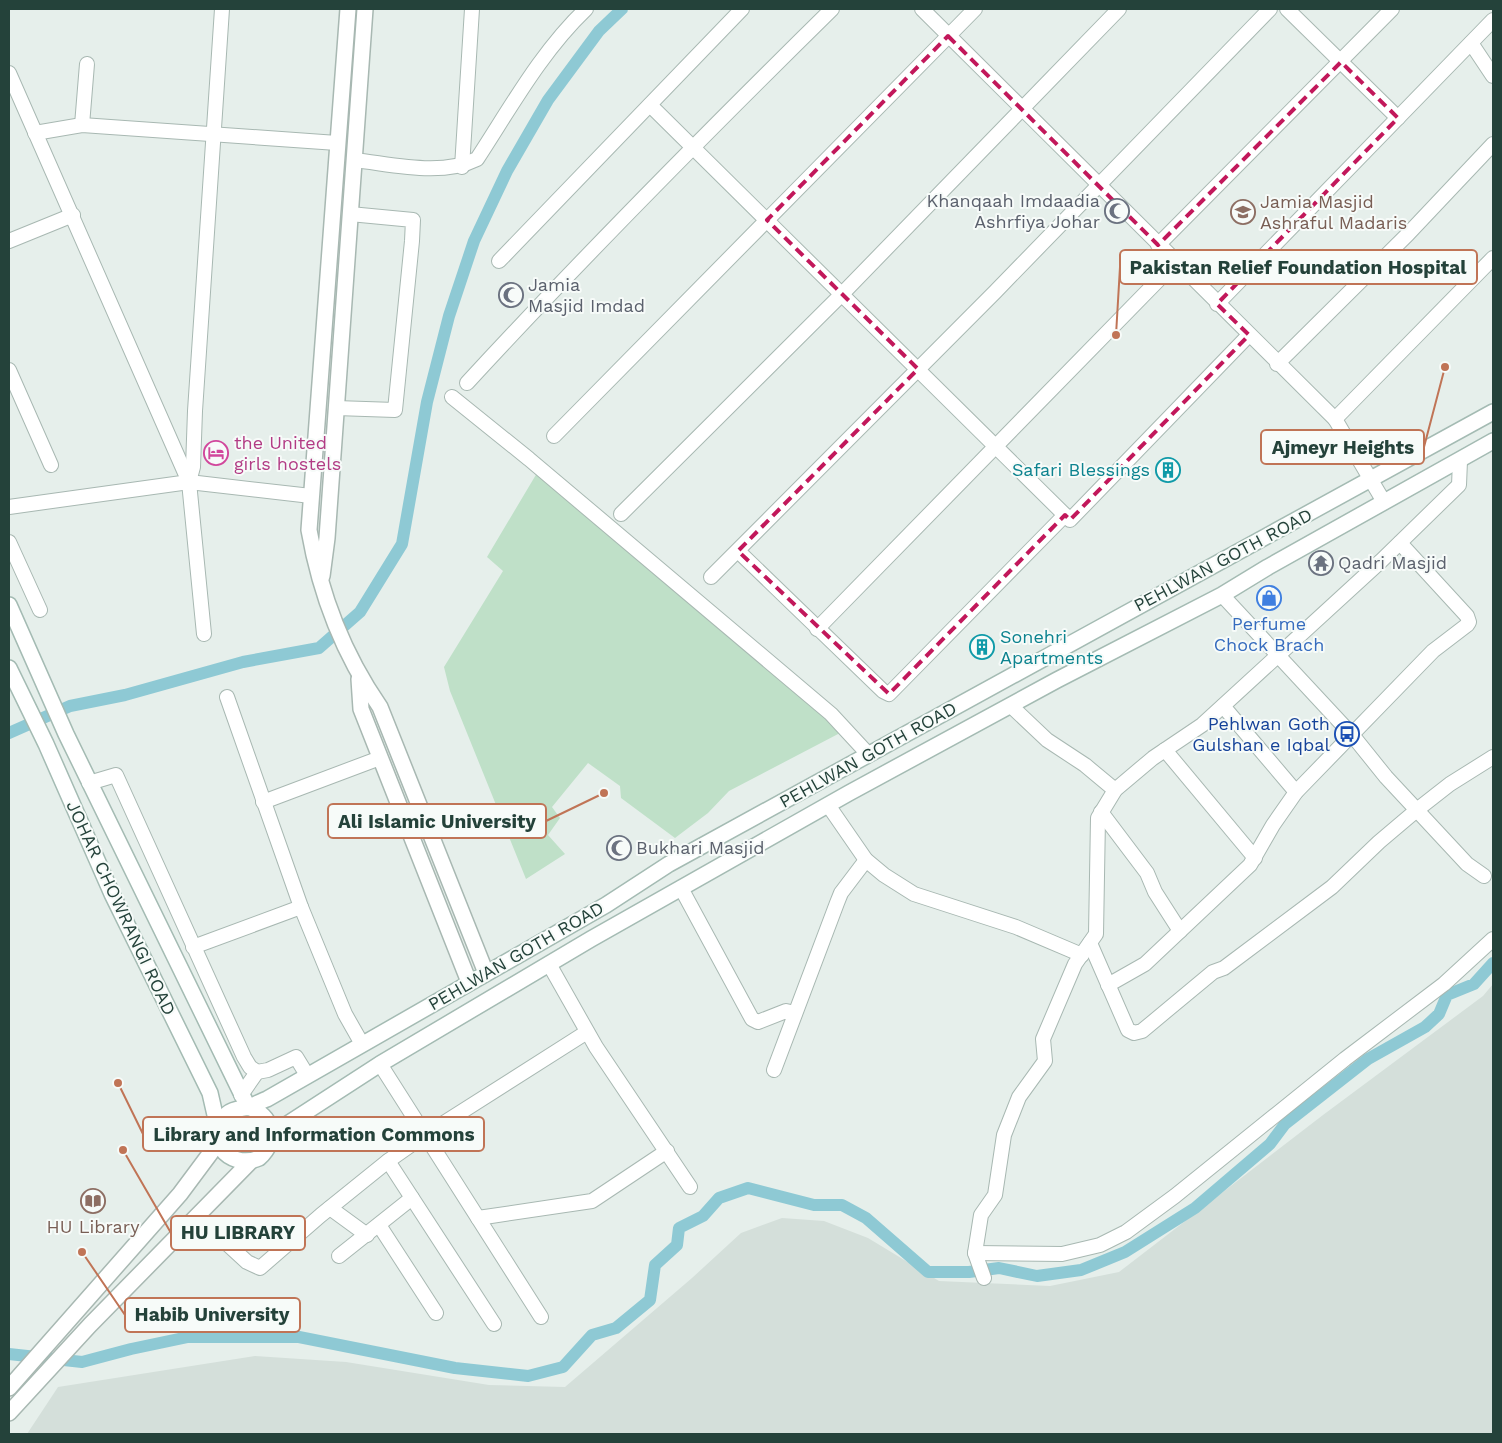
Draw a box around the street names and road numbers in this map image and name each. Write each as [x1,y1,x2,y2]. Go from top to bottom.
street label: PEHLWAN GOTH ROAD [1130,504,1316,616]
street label: PEHLWAN GOTH ROAD [776,697,960,812]
street label: JOHAR CHOWRANGI ROAD [62,797,180,1018]
street label: PEHLWAN GOTH ROAD [424,897,607,1014]

